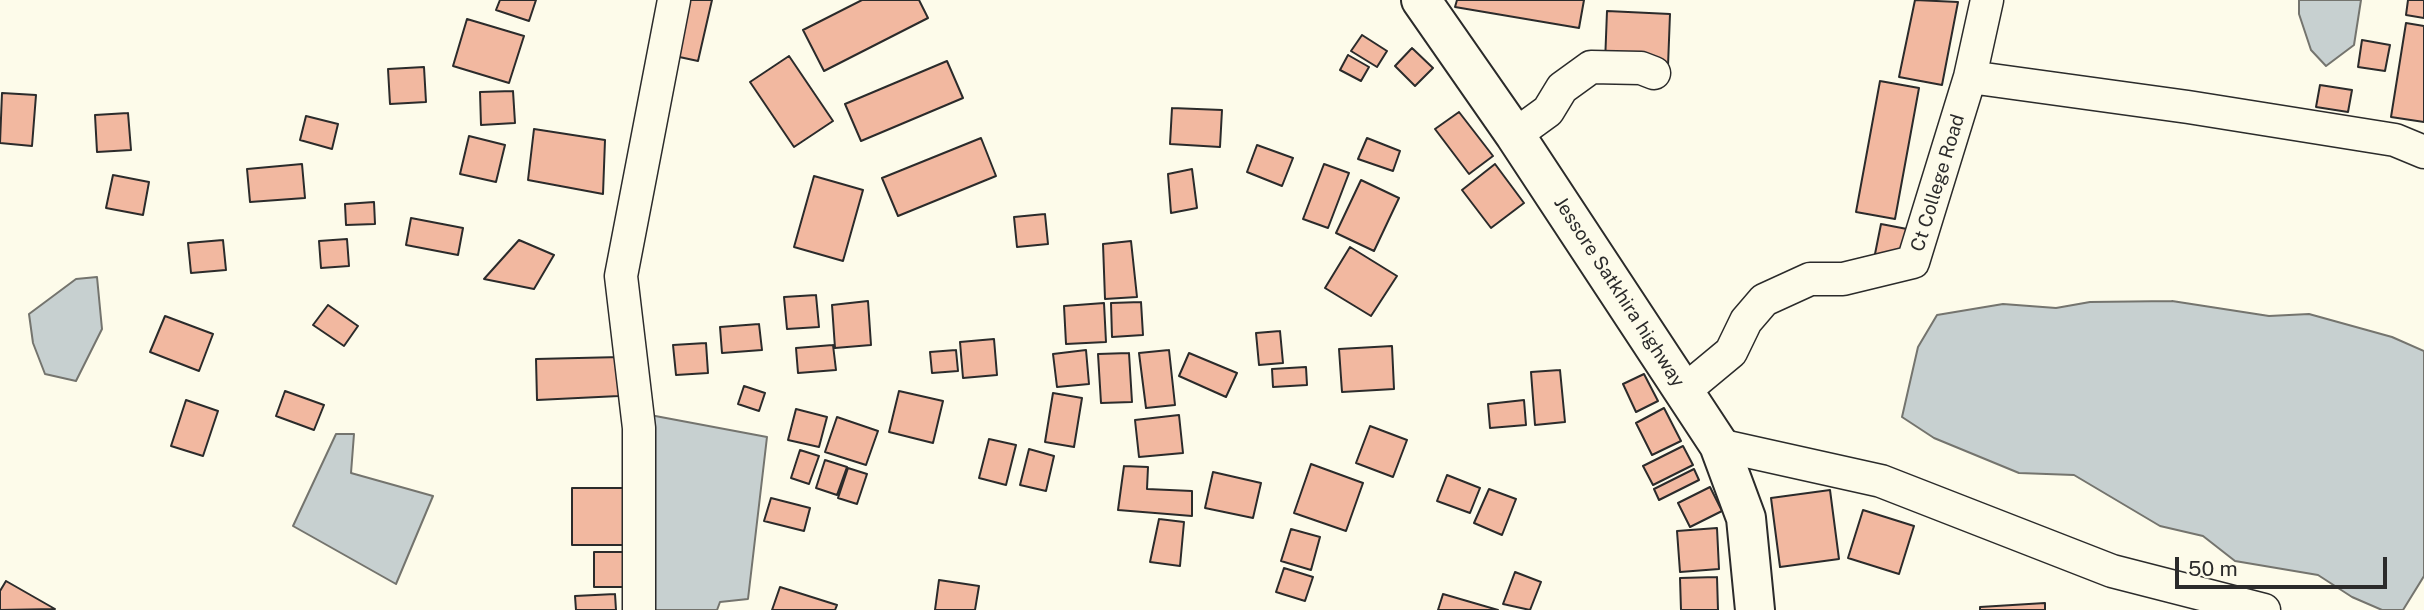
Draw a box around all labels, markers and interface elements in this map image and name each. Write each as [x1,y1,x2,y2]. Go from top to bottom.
street label: Ct College Road [1906,112,1970,254]
street label: Jessore Satkhira highway [1549,192,1689,392]
scale bar [2179,544,2391,588]
text: 50 m [2188,556,2238,581]

